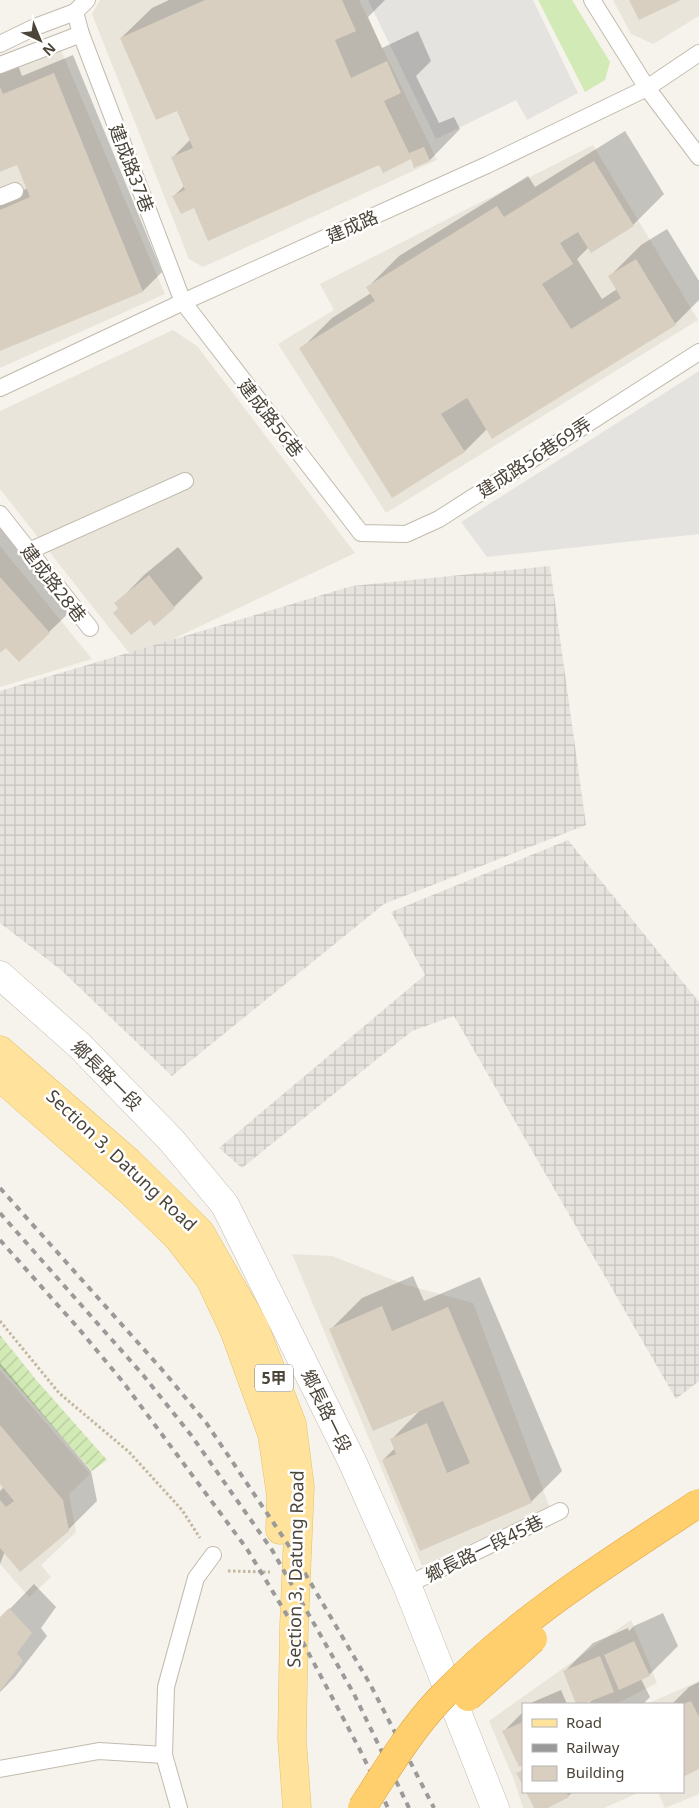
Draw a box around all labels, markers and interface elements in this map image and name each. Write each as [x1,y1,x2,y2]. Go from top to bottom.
north arrow [15,15,65,65]
text: N [39,39,60,61]
street label: 建成路37巷 [104,120,160,216]
street label: 建成路 [322,204,382,248]
street label: 建成路56巷 [233,374,309,462]
street label: 建成路56巷69弄 [472,411,596,503]
street label: 建成路28巷 [16,539,92,627]
street label: 鄉長路一段 [67,1035,147,1115]
street label: Section 3, Datung Road [42,1084,202,1236]
road number: 5甲 [255,1365,293,1392]
street label: 鄉長路一段 [296,1365,358,1457]
street label: Section 3, Datung Road [281,1470,309,1668]
street label: 鄉長路一段45巷 [421,1509,547,1587]
legend [522,1703,684,1793]
text: Road [566,1712,602,1732]
text: Railway [566,1737,620,1757]
text: Building [566,1762,624,1782]

